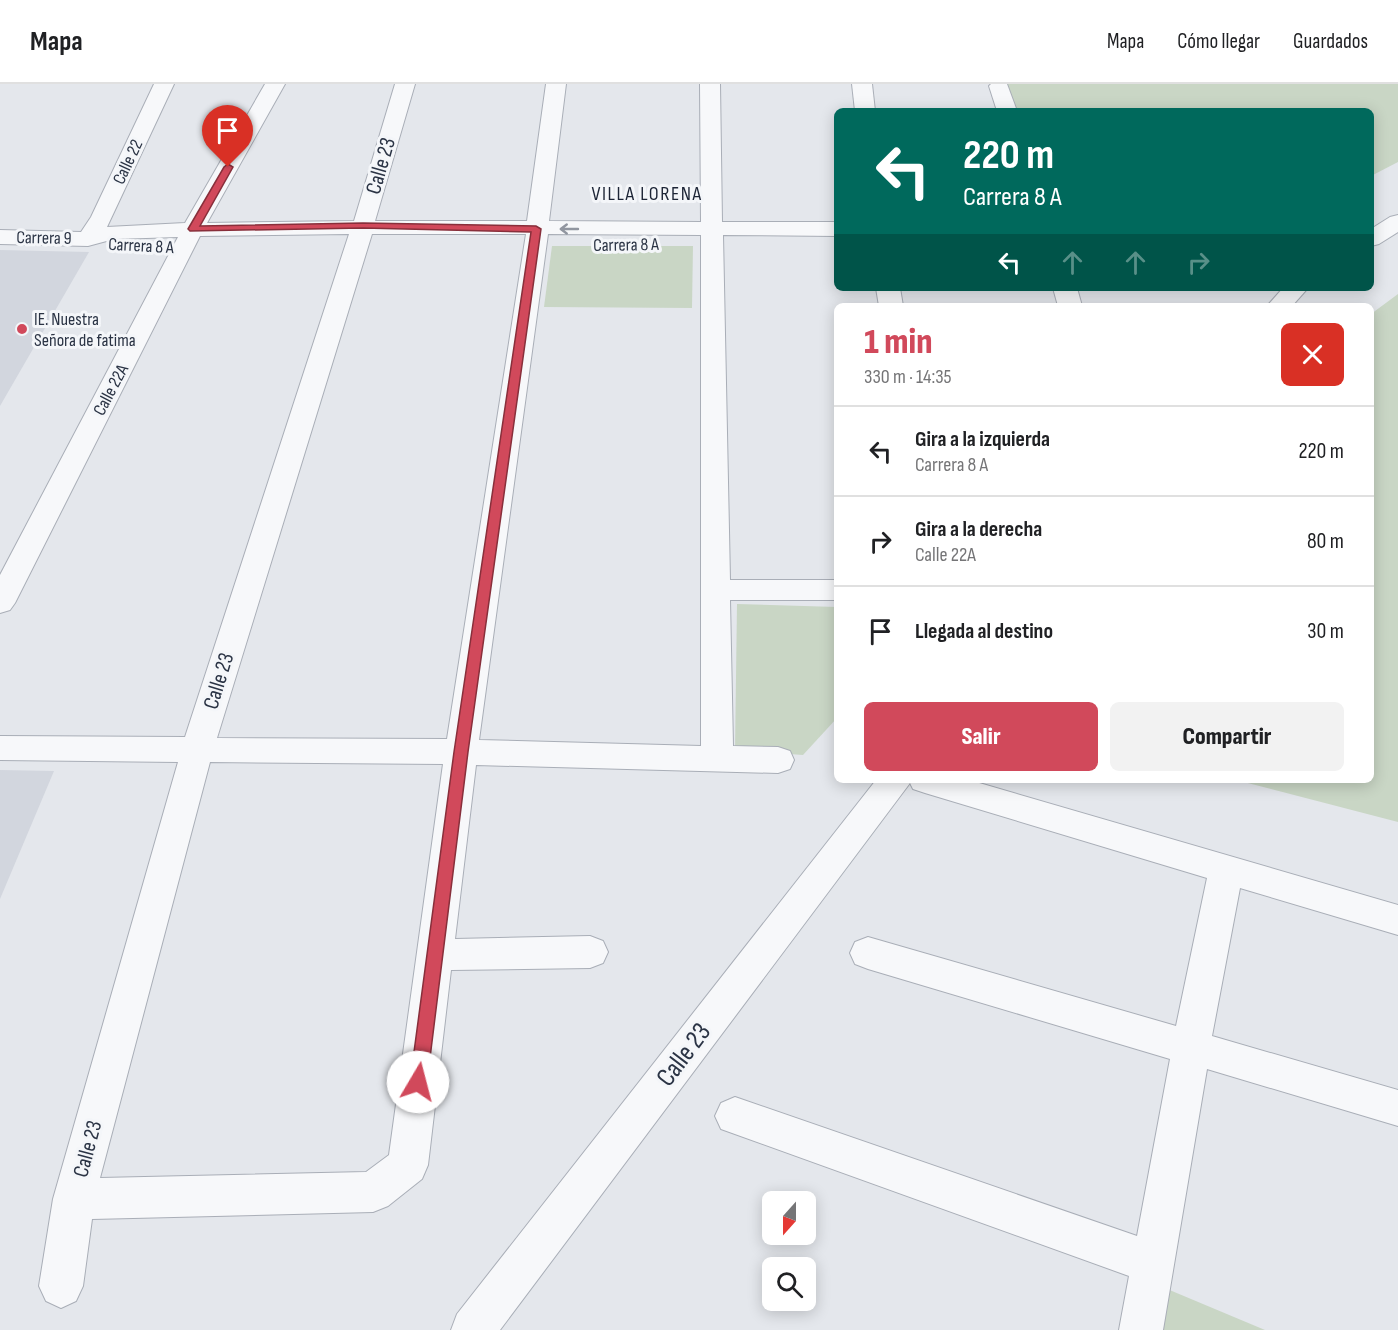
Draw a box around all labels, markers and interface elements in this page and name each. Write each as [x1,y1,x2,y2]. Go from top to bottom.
text: Mapa [30,25,83,58]
text: Mapa [1107,29,1144,54]
text: Cómo llegar [1177,29,1260,54]
text: Guardados [1293,29,1368,54]
pin [202,105,253,167]
icon: arrive [211,114,244,147]
text: 220 m [963,130,1054,181]
icon: left [864,132,942,210]
street label: Calle 23 [360,135,402,197]
street label: Calle 22 [109,136,147,188]
text: Carrera 8 A [963,181,1062,213]
district label: VILLA LORENA [592,182,702,206]
one-way arrow [559,223,579,235]
street label: Carrera 9 [16,227,72,249]
street label: Carrera 8 A [108,234,175,258]
street label: Carrera 8 A [593,234,659,256]
icon: left [993,246,1026,279]
icon: ahead [1056,246,1089,279]
icon: ahead [1119,246,1152,279]
icon: right [1182,246,1215,279]
place label: IE. Nuestra Señora de fatima [34,309,136,351]
text: 1 min [864,321,932,364]
marker: IE. Nuestra Señora de fatima [15,322,29,336]
button: close [1281,323,1344,386]
street label: Calle 22A [89,361,133,419]
text: 330 m · 14:35 [864,365,952,389]
text: Gira a la izquierda [915,426,1050,453]
icon: left [864,435,897,468]
text: 220 m [1298,438,1344,465]
text: Carrera 8 A [915,453,988,477]
text: Gira a la derecha [915,516,1042,543]
icon: right [864,525,897,558]
text: 80 m [1307,528,1344,555]
text: Calle 22A [915,543,976,567]
icon: arrive [864,615,897,648]
text: Llegada al destino [915,618,1053,645]
text: 30 m [1307,618,1344,645]
street label: Calle 23 [198,649,240,713]
button: Salir [864,702,1098,771]
button: Compartir [1110,702,1344,771]
street label: Calle 23 [650,1017,718,1093]
position arrow [386,1050,450,1114]
street label: Calle 23 [68,1118,108,1180]
north arrow [762,1191,816,1245]
map controls [762,1191,816,1311]
button: search [762,1257,816,1311]

